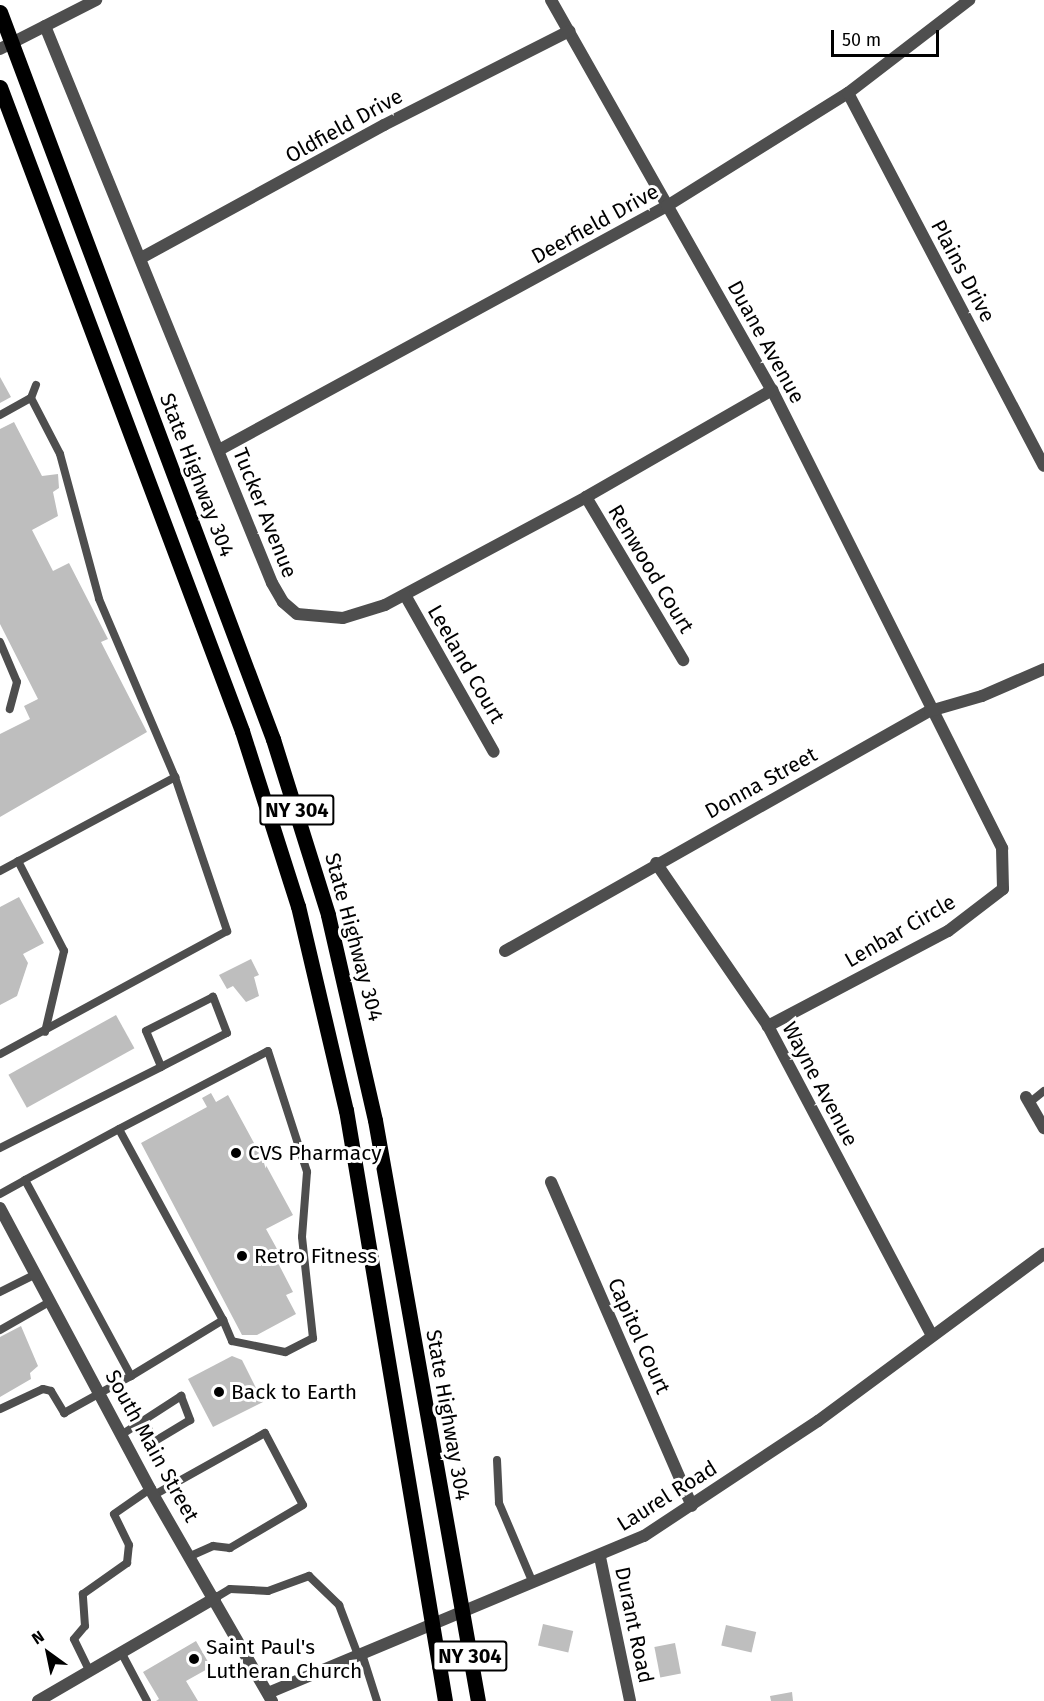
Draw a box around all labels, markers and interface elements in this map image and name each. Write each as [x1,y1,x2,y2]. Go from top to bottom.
scale bar [834,18,942,56]
text: 50 m [842,29,881,51]
street label: Oldfield Drive [281,83,407,169]
street label: Deerfield Drive [527,179,663,269]
street label: Plains Drive [926,216,1000,326]
street label: Duane Avenue [722,276,810,408]
street label: State Highway 304 [154,390,240,560]
street label: Tucker Avenue [228,444,302,582]
street label: Renwood Court [603,500,699,638]
street label: Leeland Court [422,600,510,728]
street label: Donna Street [701,742,821,824]
road number: NY 304 [258,793,336,827]
street label: State Highway 304 [319,850,389,1024]
street label: Lenbar Circle [840,889,960,973]
street label: Wayne Avenue [777,1018,863,1150]
place label: CVS Pharmacy [248,1140,382,1166]
marker: CVS Pharmacy [229,1146,243,1160]
place label: Retro Fitness [254,1243,377,1269]
marker: Retro Fitness [235,1249,249,1263]
street label: Capitol Court [602,1274,676,1398]
street label: State Highway 304 [421,1328,475,1502]
street label: South Main Street [100,1366,204,1526]
place label: Back to Earth [231,1379,357,1405]
marker: Back to Earth [212,1385,226,1399]
street label: Laurel Road [612,1455,722,1537]
street label: Durant Road [609,1564,659,1686]
north arrow [18,1623,78,1683]
text: N [28,1627,48,1648]
place label: Saint Paul's Lutheran Church [206,1634,362,1684]
road number: NY 304 [431,1639,509,1673]
marker: Saint Paul's Lutheran Church [187,1652,201,1666]

